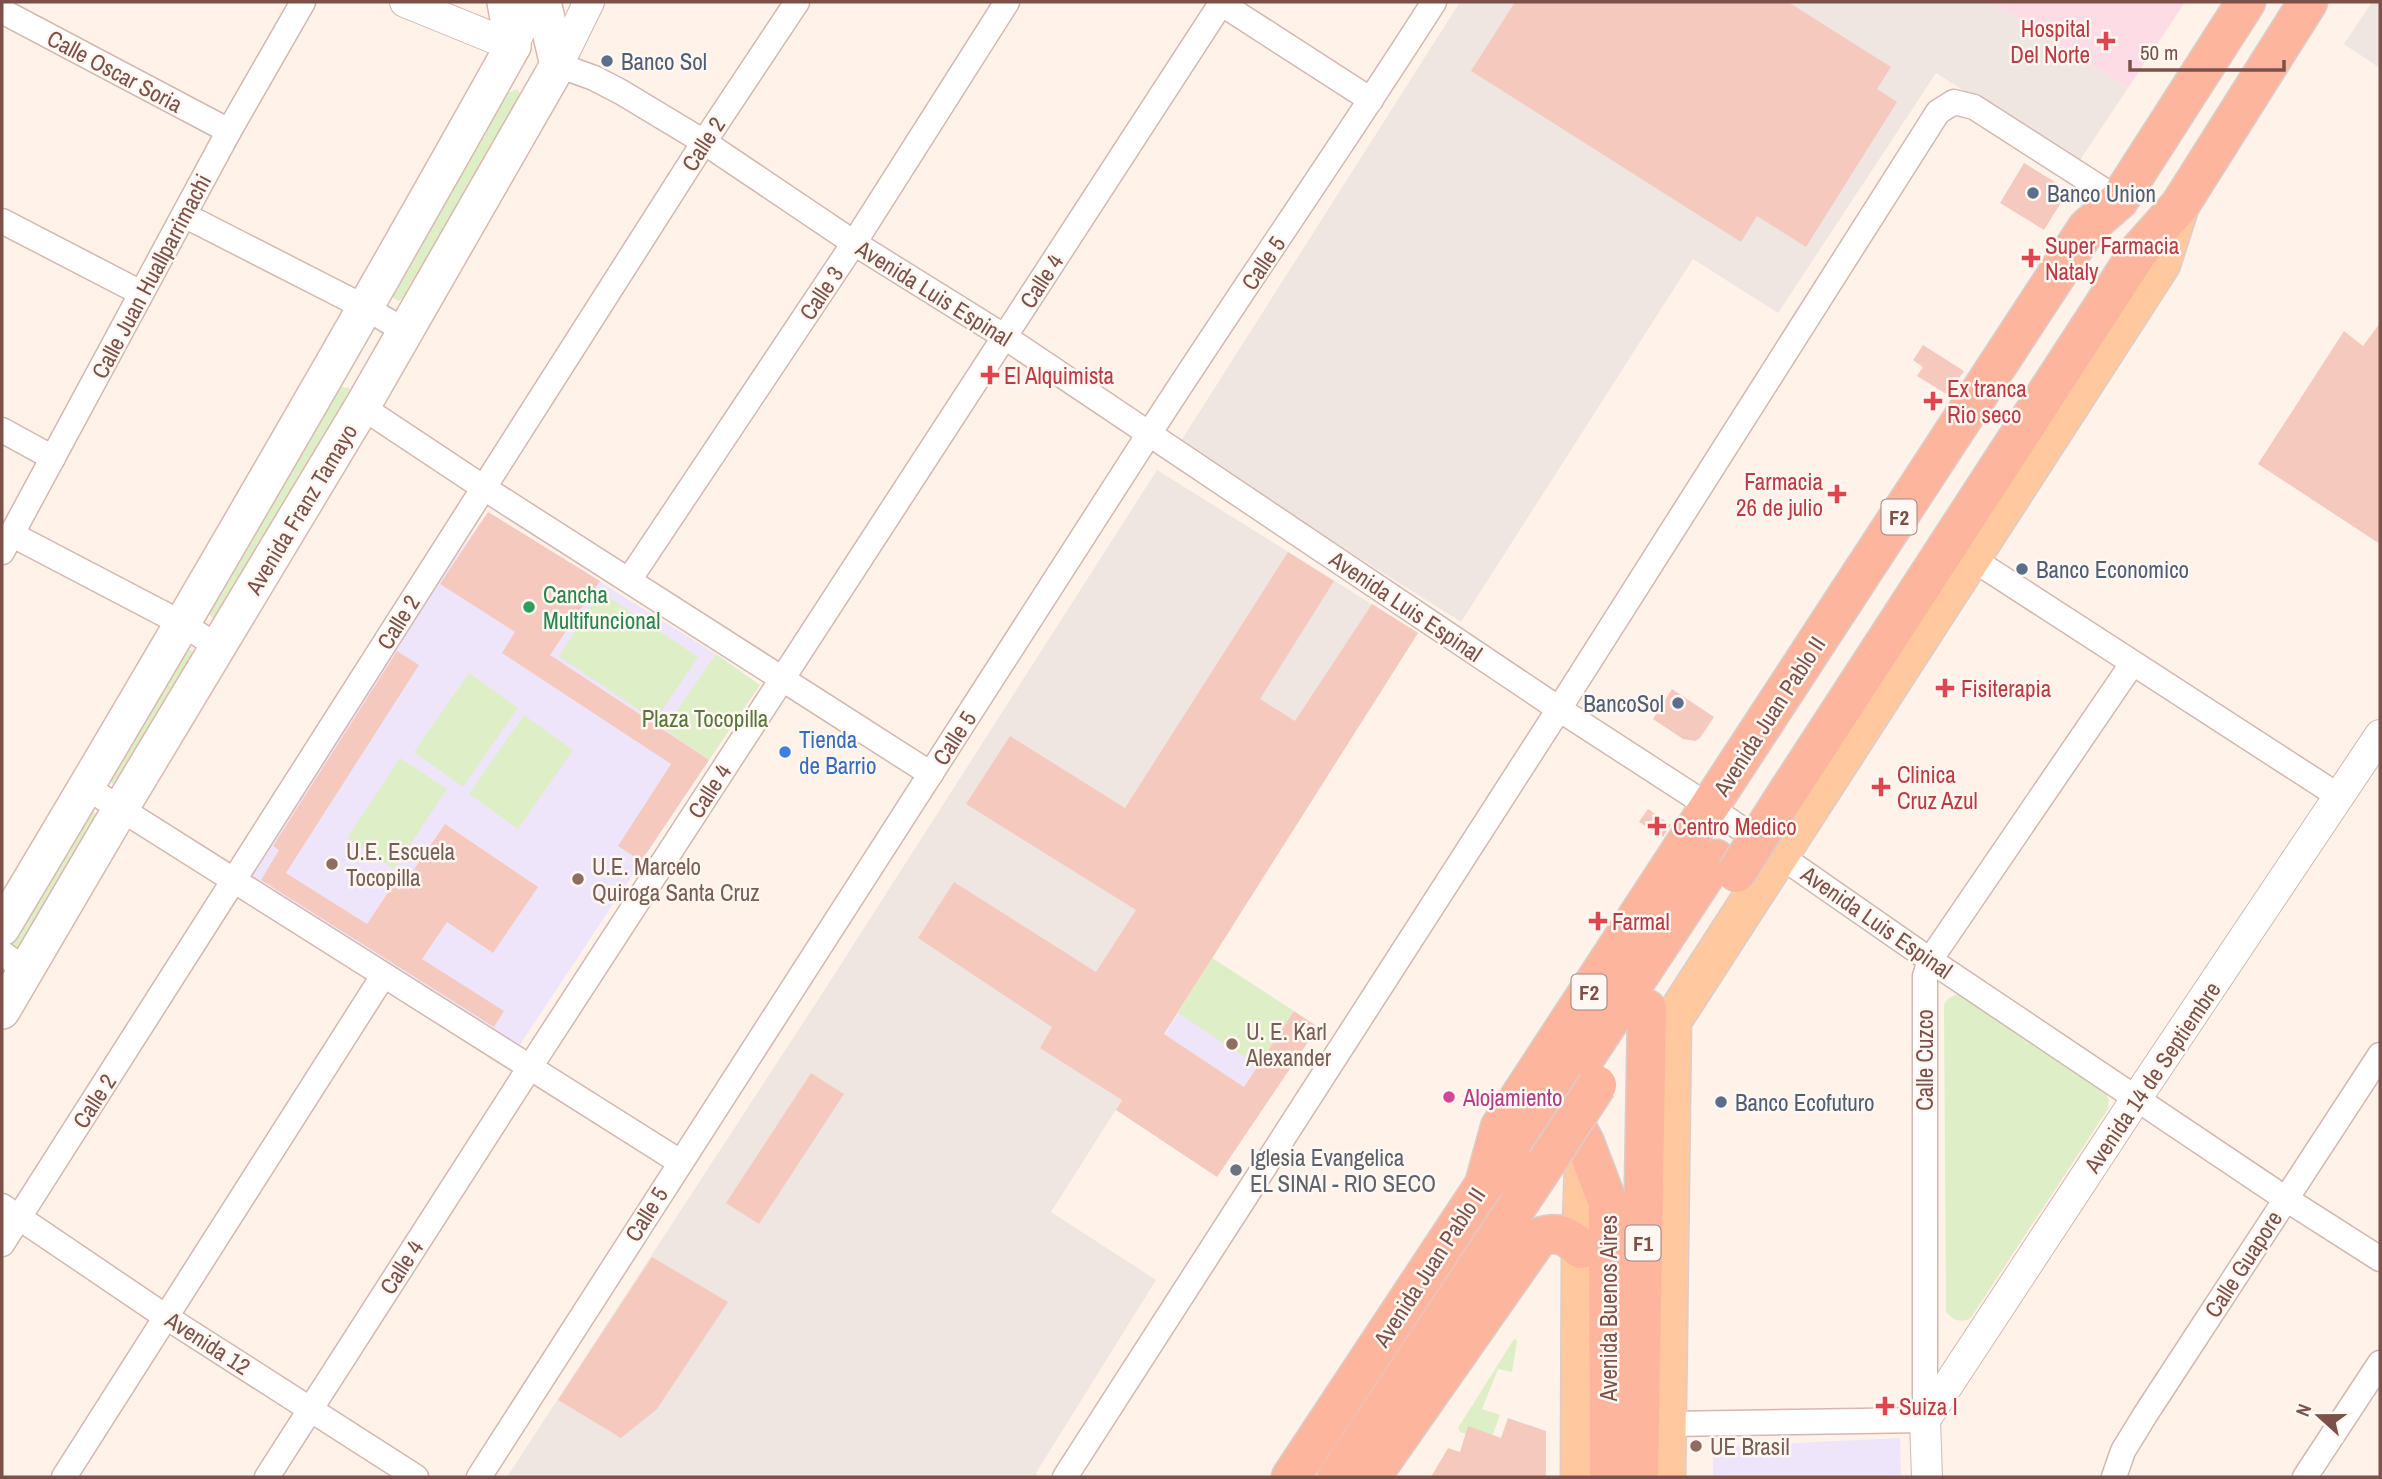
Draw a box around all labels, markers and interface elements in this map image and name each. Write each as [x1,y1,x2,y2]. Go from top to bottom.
place label: Hospital Del Norte [2010,13,2090,70]
street label: Calle Oscar Soria [42,22,188,120]
scale bar [2130,28,2284,72]
marker: Hospital Del Norte [2096,31,2116,51]
text: 50 m [2140,38,2178,67]
place label: Banco Sol [621,46,707,77]
marker: Banco Sol [599,53,615,69]
street label: Calle 2 [674,111,732,177]
street label: Calle Juan Huallparrimachi [84,168,218,384]
place label: Banco Union [2047,178,2156,209]
marker: Banco Union [2025,185,2041,201]
street label: Calle 5 [1234,230,1292,296]
place label: Super Farmacia Nataly [2045,230,2180,287]
street label: Avenida Luis Espinal [849,232,1018,353]
street label: Calle 4 [1012,248,1070,314]
marker: Super Farmacia Nataly [2023,250,2039,266]
street label: Calle 3 [792,260,850,326]
place label: El Alquimista [1004,360,1115,391]
marker: El Alquimista [982,367,998,383]
place label: Ex tranca Rio seco [1947,373,2027,430]
marker: Ex tranca Rio seco [1925,393,1941,409]
street label: Avenida Franz Tamayo [237,418,364,601]
place label: Farmacia 26 de julio [1736,466,1824,523]
marker: Farmacia 26 de julio [1829,486,1845,502]
road number: F2 [1882,500,1916,534]
street label: Avenida Luis Espinal [1323,543,1488,669]
place label: Banco Economico [2036,554,2189,585]
marker: Banco Economico [2014,561,2030,577]
place label: Cancha Multifuncional [543,579,660,636]
street label: Calle 2 [369,589,427,655]
marker: Cancha Multifuncional [521,599,537,615]
street label: Avenida Juan Pablo II [1705,630,1832,803]
place label: Fisiterapia [1961,673,2052,704]
marker: Fisiterapia [1935,678,1955,698]
place label: BancoSol [1583,688,1664,719]
marker: BancoSol [1670,695,1686,711]
park label: Plaza Tocopilla [642,703,769,734]
street label: Calle 5 [925,705,983,771]
place label: Tienda de Barrio [799,724,877,781]
marker: Tienda de Barrio [777,744,793,760]
street label: Calle 4 [680,758,738,824]
place label: Clinica Cruz Azul [1897,759,1978,816]
marker: Clinica Cruz Azul [1871,777,1891,797]
place label: Centro Medico [1673,811,1797,842]
marker: Centro Medico [1647,816,1667,836]
place label: U.E. Escuela Tocopilla [346,836,456,893]
place label: U.E. Marcelo Quiroga Santa Cruz [592,851,760,908]
marker: U.E. Escuela Tocopilla [324,856,340,872]
street label: Avenida Luis Espinal [1794,858,1959,986]
marker: U.E. Marcelo Quiroga Santa Cruz [570,871,586,887]
place label: Farmal [1612,906,1670,937]
marker: Farmal [1590,913,1606,929]
road number: F2 [1572,974,1606,1010]
street label: Avenida 14 de Septiembre [2076,975,2228,1179]
street label: Calle Cuzco [1909,1009,1940,1111]
place label: U. E. Karl Alexander [1245,1016,1332,1073]
marker: U. E. Karl Alexander [1224,1036,1240,1052]
street label: Calle 2 [65,1068,123,1134]
place label: Alojamiento [1462,1082,1563,1113]
place label: Banco Ecofuturo [1735,1087,1874,1118]
marker: Alojamiento [1441,1089,1457,1105]
marker: Banco Ecofuturo [1713,1094,1729,1110]
place label: Iglesia Evangelica EL SINAI - RIO SECO [1250,1142,1436,1199]
marker: Iglesia Evangelica EL SINAI - RIO SECO [1228,1162,1244,1178]
street label: Calle 5 [617,1181,675,1247]
street label: Avenida Juan Pablo II [1365,1181,1492,1354]
street label: Calle Guapore [2197,1205,2289,1323]
street label: Avenida Buenos Aires [1593,1215,1624,1402]
road number: F1 [1626,1226,1660,1260]
street label: Calle 4 [372,1234,430,1300]
street label: Avenida 12 [159,1304,256,1382]
north arrow [2284,1381,2354,1451]
place label: Suiza I [1899,1391,1958,1422]
marker: Suiza I [1877,1398,1893,1414]
text: N [2289,1400,2317,1420]
place label: UE Brasil [1710,1431,1790,1462]
marker: UE Brasil [1688,1438,1704,1454]

